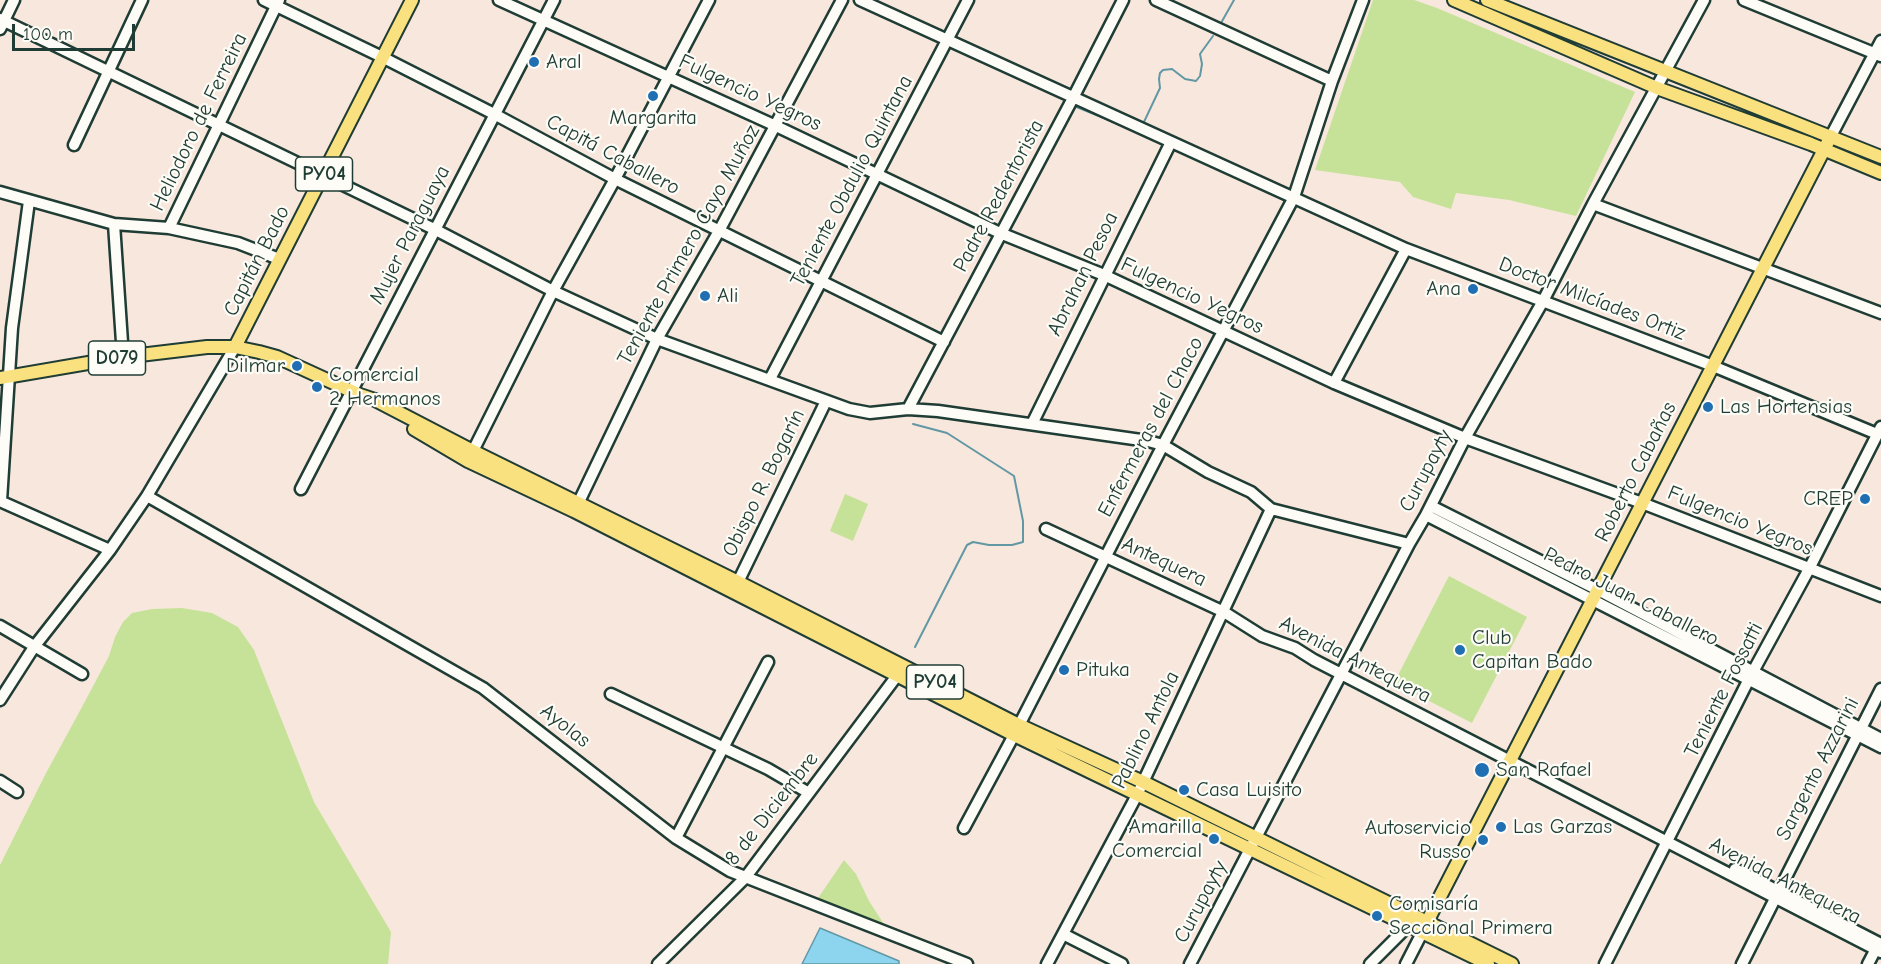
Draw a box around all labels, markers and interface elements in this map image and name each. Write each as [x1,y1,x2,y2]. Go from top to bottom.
scale bar [15,12,138,50]
text: 100 m [23,24,73,45]
street label: Heliodoro de Ferreira [145,29,253,215]
place label: Aral [546,49,582,75]
street label: Fulgencio Yegros [675,49,825,137]
marker: Aral [527,55,541,69]
street label: Teniente Obdulio Quintana [785,71,919,291]
marker: Margarita [646,89,660,103]
place label: Margarita [609,105,697,131]
street label: Capitá Caballero [542,109,684,201]
street label: Padre Redentorista [948,115,1050,277]
street label: Teniente Primero Cayo Muñoz [612,121,766,369]
road number: PY04 [296,157,352,191]
street label: Mujer Paraguaya [364,161,456,309]
street label: Capitán Bado [218,202,296,320]
street label: Abrahan Pesoa [1042,208,1124,340]
street label: Fulgencio Yegros [1117,252,1267,340]
street label: Doctor Milcíades Ortiz [1495,252,1689,346]
place label: Ana [1426,276,1461,302]
marker: Ana [1466,282,1480,296]
place label: Ali [717,283,739,309]
marker: Ali [698,289,712,303]
street label: Enfermeras del Chaco [1093,333,1209,521]
road number: D079 [88,341,146,375]
place label: Dilmar [226,353,285,379]
marker: Dilmar [290,359,304,373]
place label: Comercial 2 Hermanos [329,362,441,412]
marker: Comercial 2 Hermanos [310,380,324,394]
place label: Las Hortensias [1720,394,1852,420]
street label: Roberto Cabañas [1590,398,1682,546]
marker: Las Hortensias [1701,400,1715,414]
street label: Obispo R. Bogarín [717,405,811,561]
street label: Curupayty [1394,426,1458,516]
street label: Fulgencio Yegros [1664,480,1816,562]
place label: CREP [1803,486,1853,512]
marker: CREP [1858,492,1872,506]
street label: Antequera [1118,531,1210,593]
street label: Pedro Juan Caballero [1539,542,1723,652]
street label: Avenida Antequera [1275,611,1435,709]
street label: Teniente Fossatti [1679,618,1769,762]
place label: Club Capitan Bado [1472,625,1593,675]
marker: Club Capitan Bado [1453,643,1467,657]
place label: Pituka [1076,657,1130,683]
marker: Pituka [1057,663,1071,677]
road number: PY04 [906,665,964,699]
street label: Pablino Antola [1107,667,1185,793]
street label: Sargento Azzarini [1771,693,1865,845]
street label: Ayolas [535,699,595,753]
street label: 8 de Diciembre [720,747,824,871]
place label: San Rafael [1496,757,1592,783]
marker: San Rafael [1473,761,1491,779]
place label: Casa Luisito [1196,777,1302,803]
marker: Casa Luisito [1177,783,1191,797]
place label: Amarilla Comercial [1112,814,1202,864]
place label: Las Garzas [1513,814,1612,840]
place label: Autoservicio Russo [1365,815,1471,865]
marker: Las Garzas [1494,820,1508,834]
marker: Amarilla Comercial [1207,832,1221,846]
street label: Avenida Antequera [1705,832,1865,930]
marker: Autoservicio Russo [1476,833,1490,847]
street label: Curupayty [1169,857,1233,947]
place label: Comisaría Seccional Primera [1389,891,1553,941]
marker: Comisaría Seccional Primera [1370,909,1384,923]

